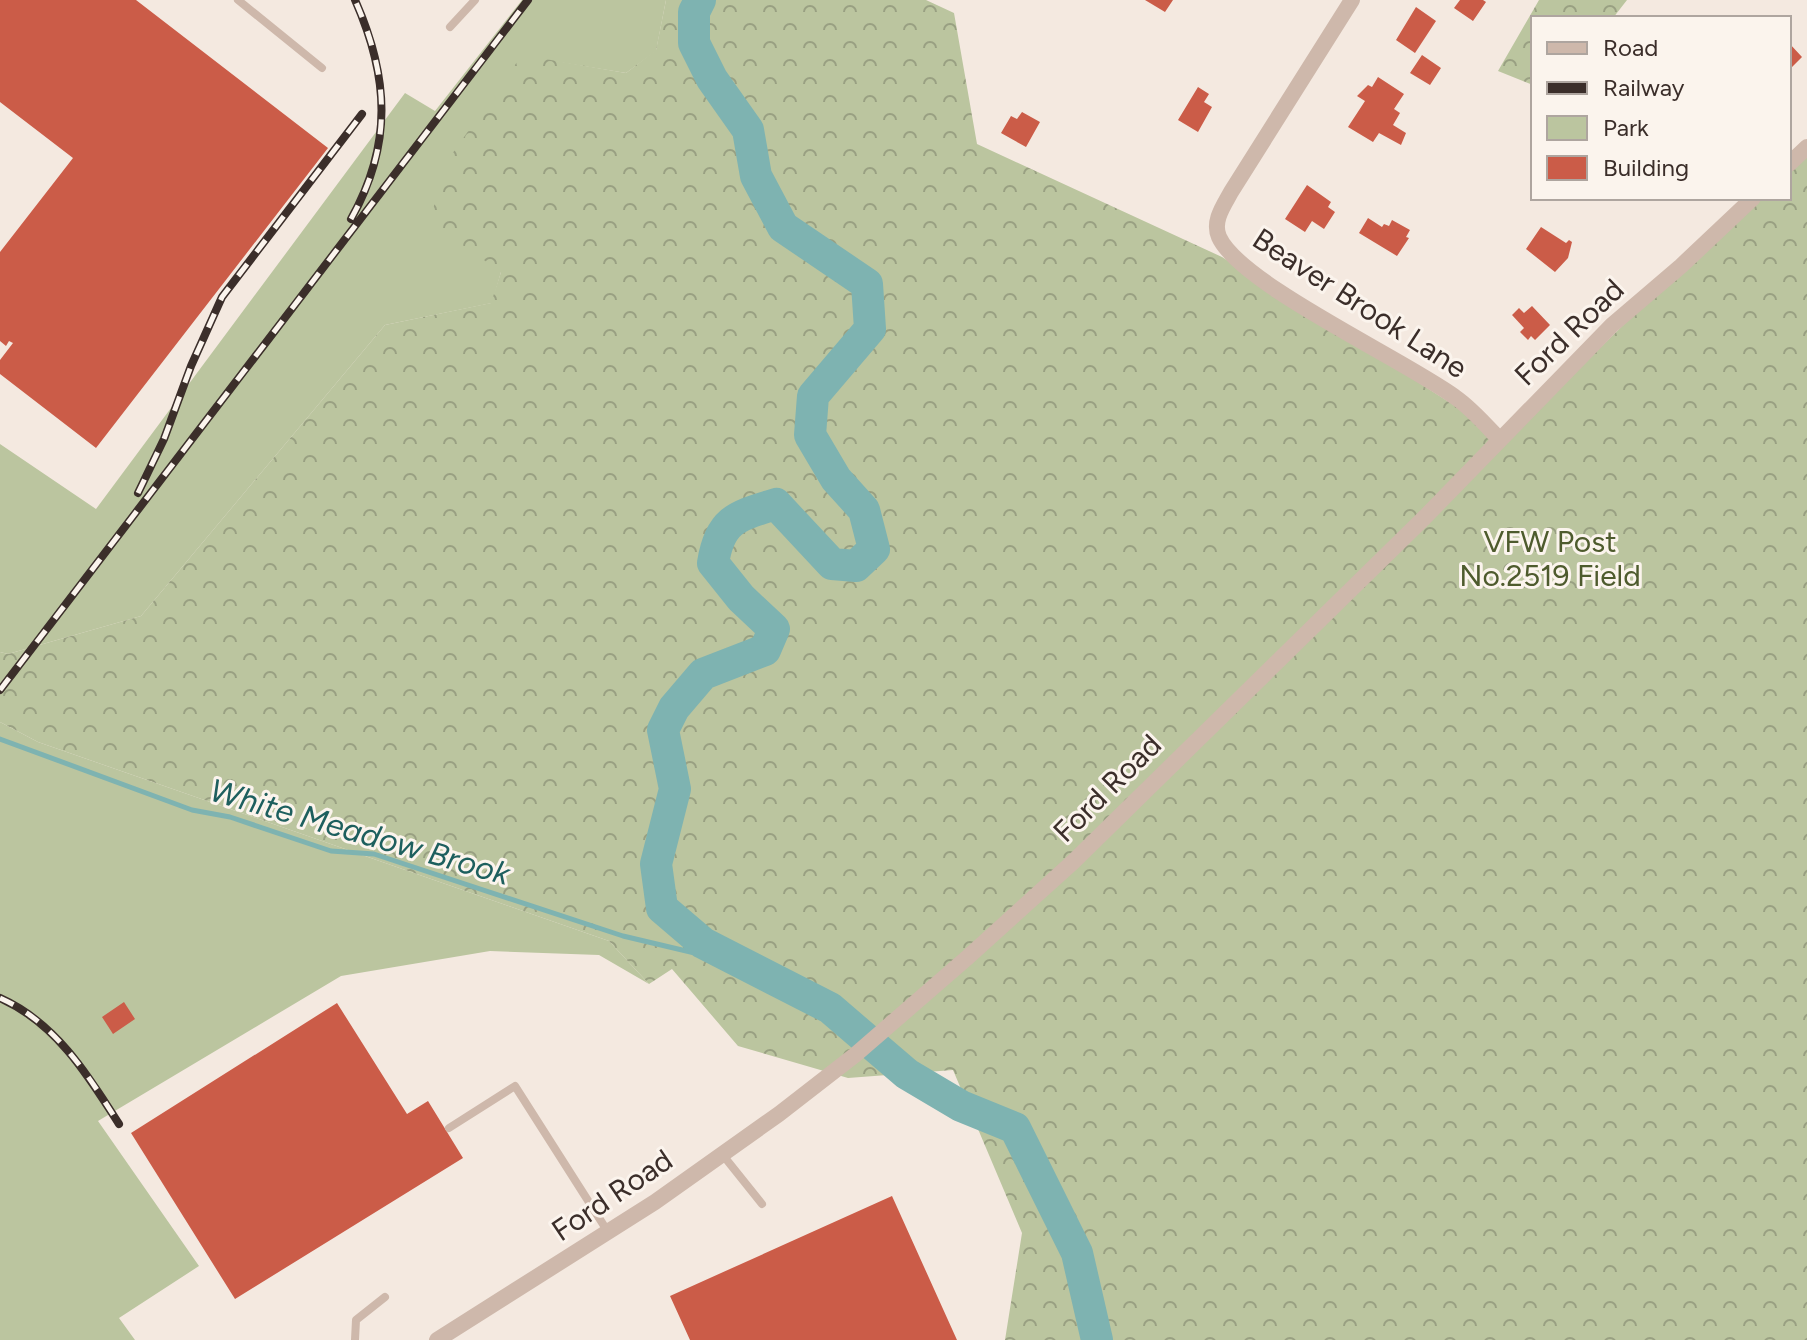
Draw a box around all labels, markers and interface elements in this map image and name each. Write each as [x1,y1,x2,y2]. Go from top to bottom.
legend [1531,16,1791,200]
text: Road [1603,33,1658,62]
text: Railway [1603,73,1685,102]
text: Park [1603,113,1649,142]
text: Building [1603,153,1689,182]
street label: Beaver Brook Lane [1246,220,1474,386]
street label: Ford Road [1507,271,1631,393]
park label: VFW Post No.2519 Field [1459,523,1641,594]
street label: Ford Road [1045,726,1169,850]
water label: White Meadow Brook [206,771,516,893]
street label: Ford Road [545,1141,679,1249]

